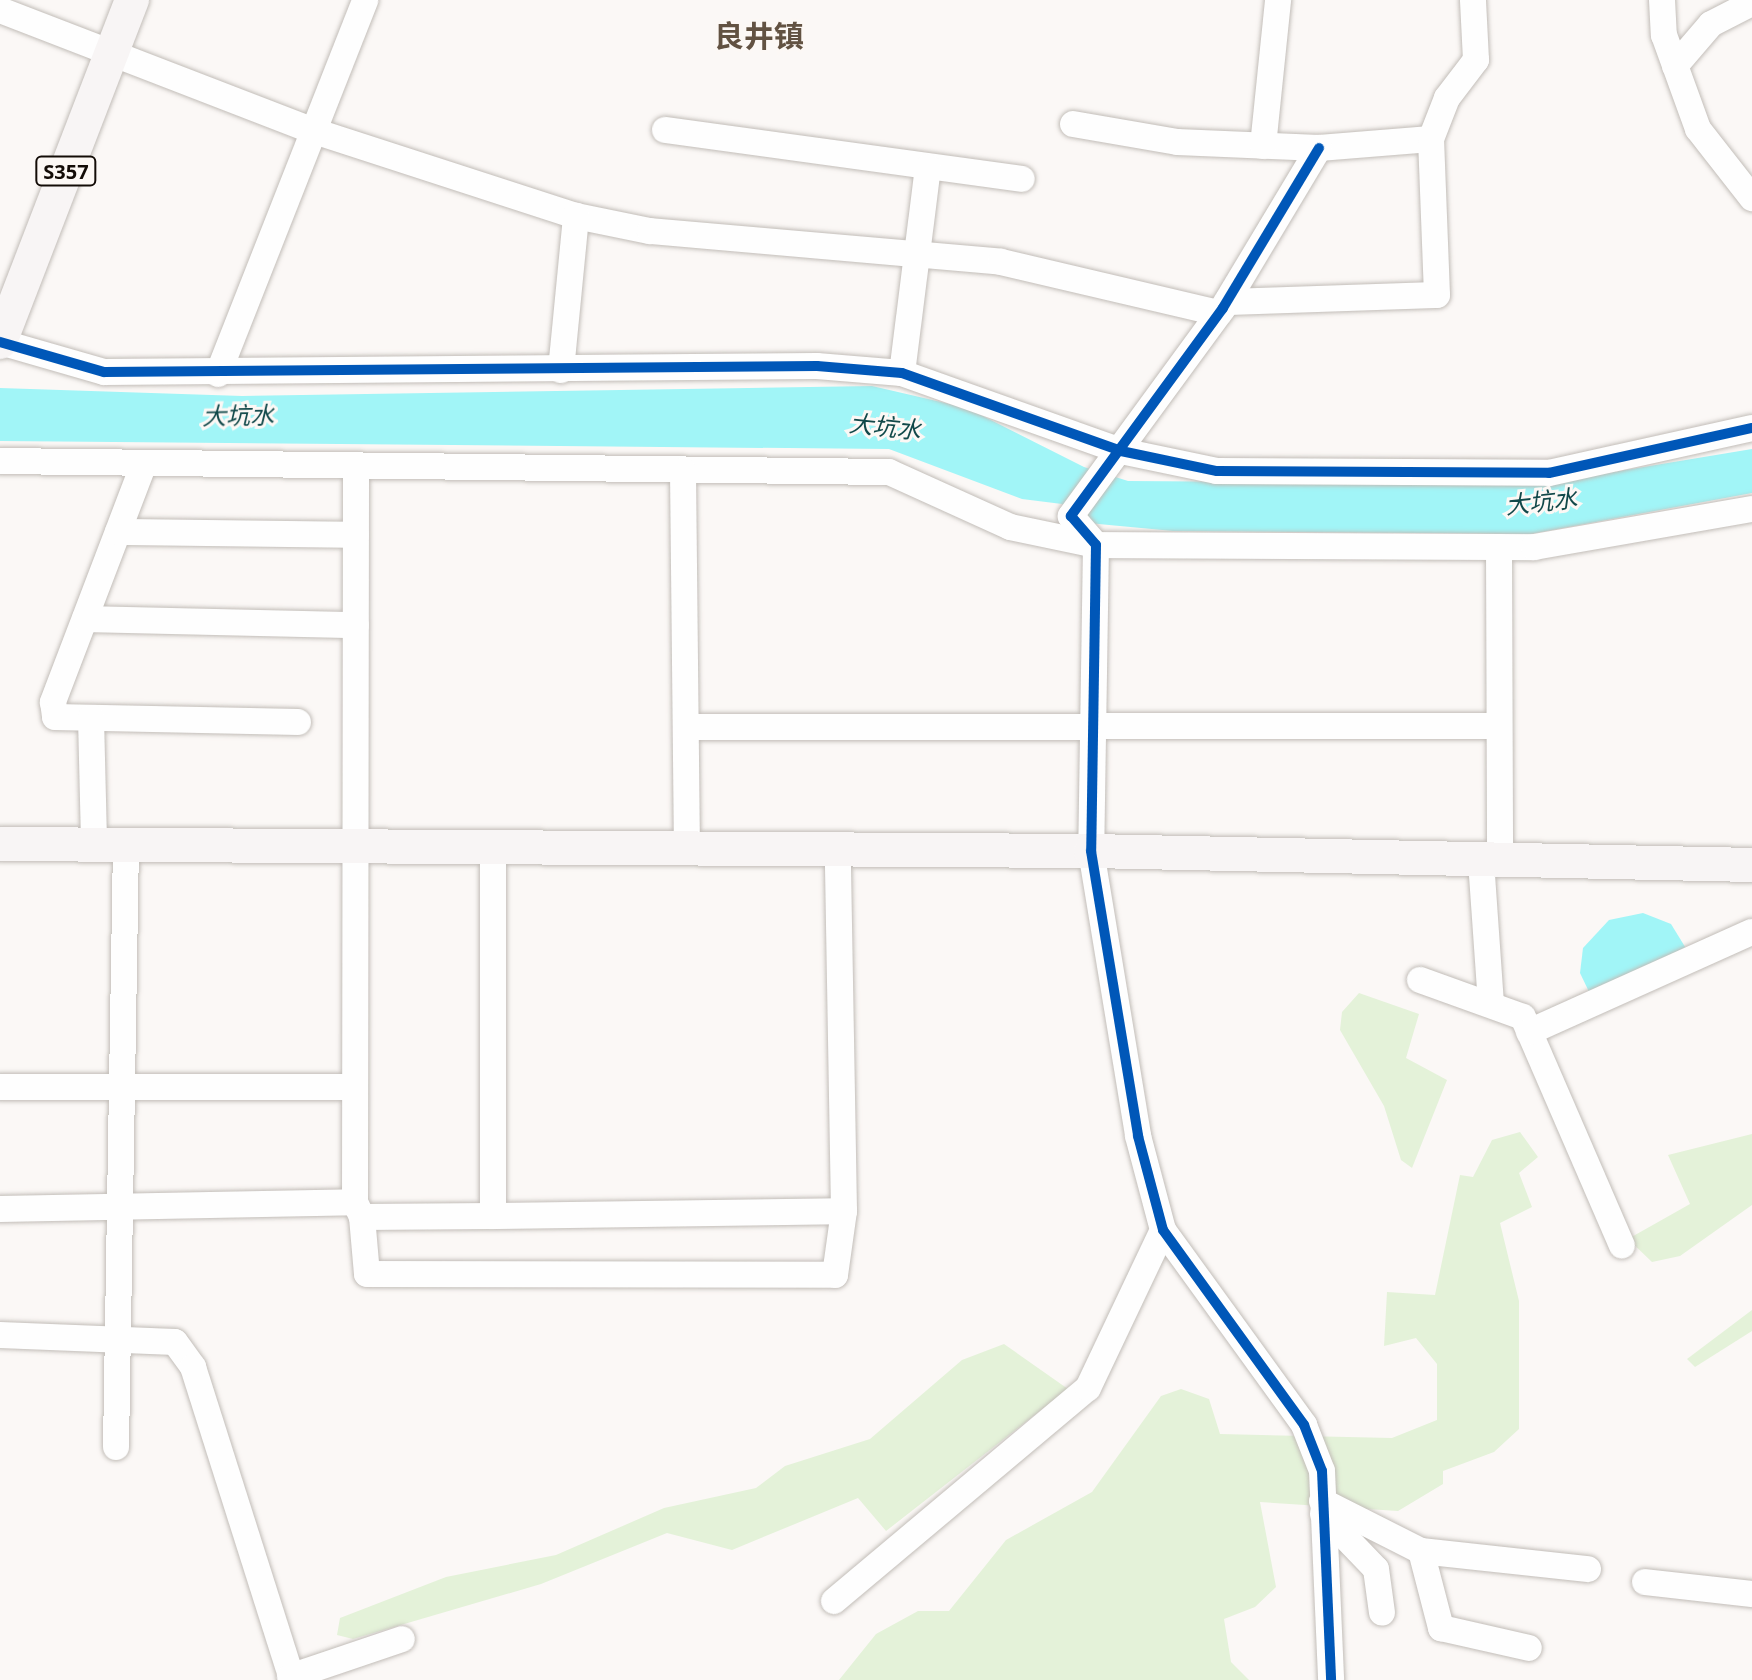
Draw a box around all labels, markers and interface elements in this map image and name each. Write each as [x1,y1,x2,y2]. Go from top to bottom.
district label: 良井镇 [714,18,804,54]
road number: S357 [34,155,98,187]
water label: 大坑水 [202,400,274,430]
water label: 大坑水 [848,408,922,444]
water label: 大坑水 [1504,483,1578,519]

